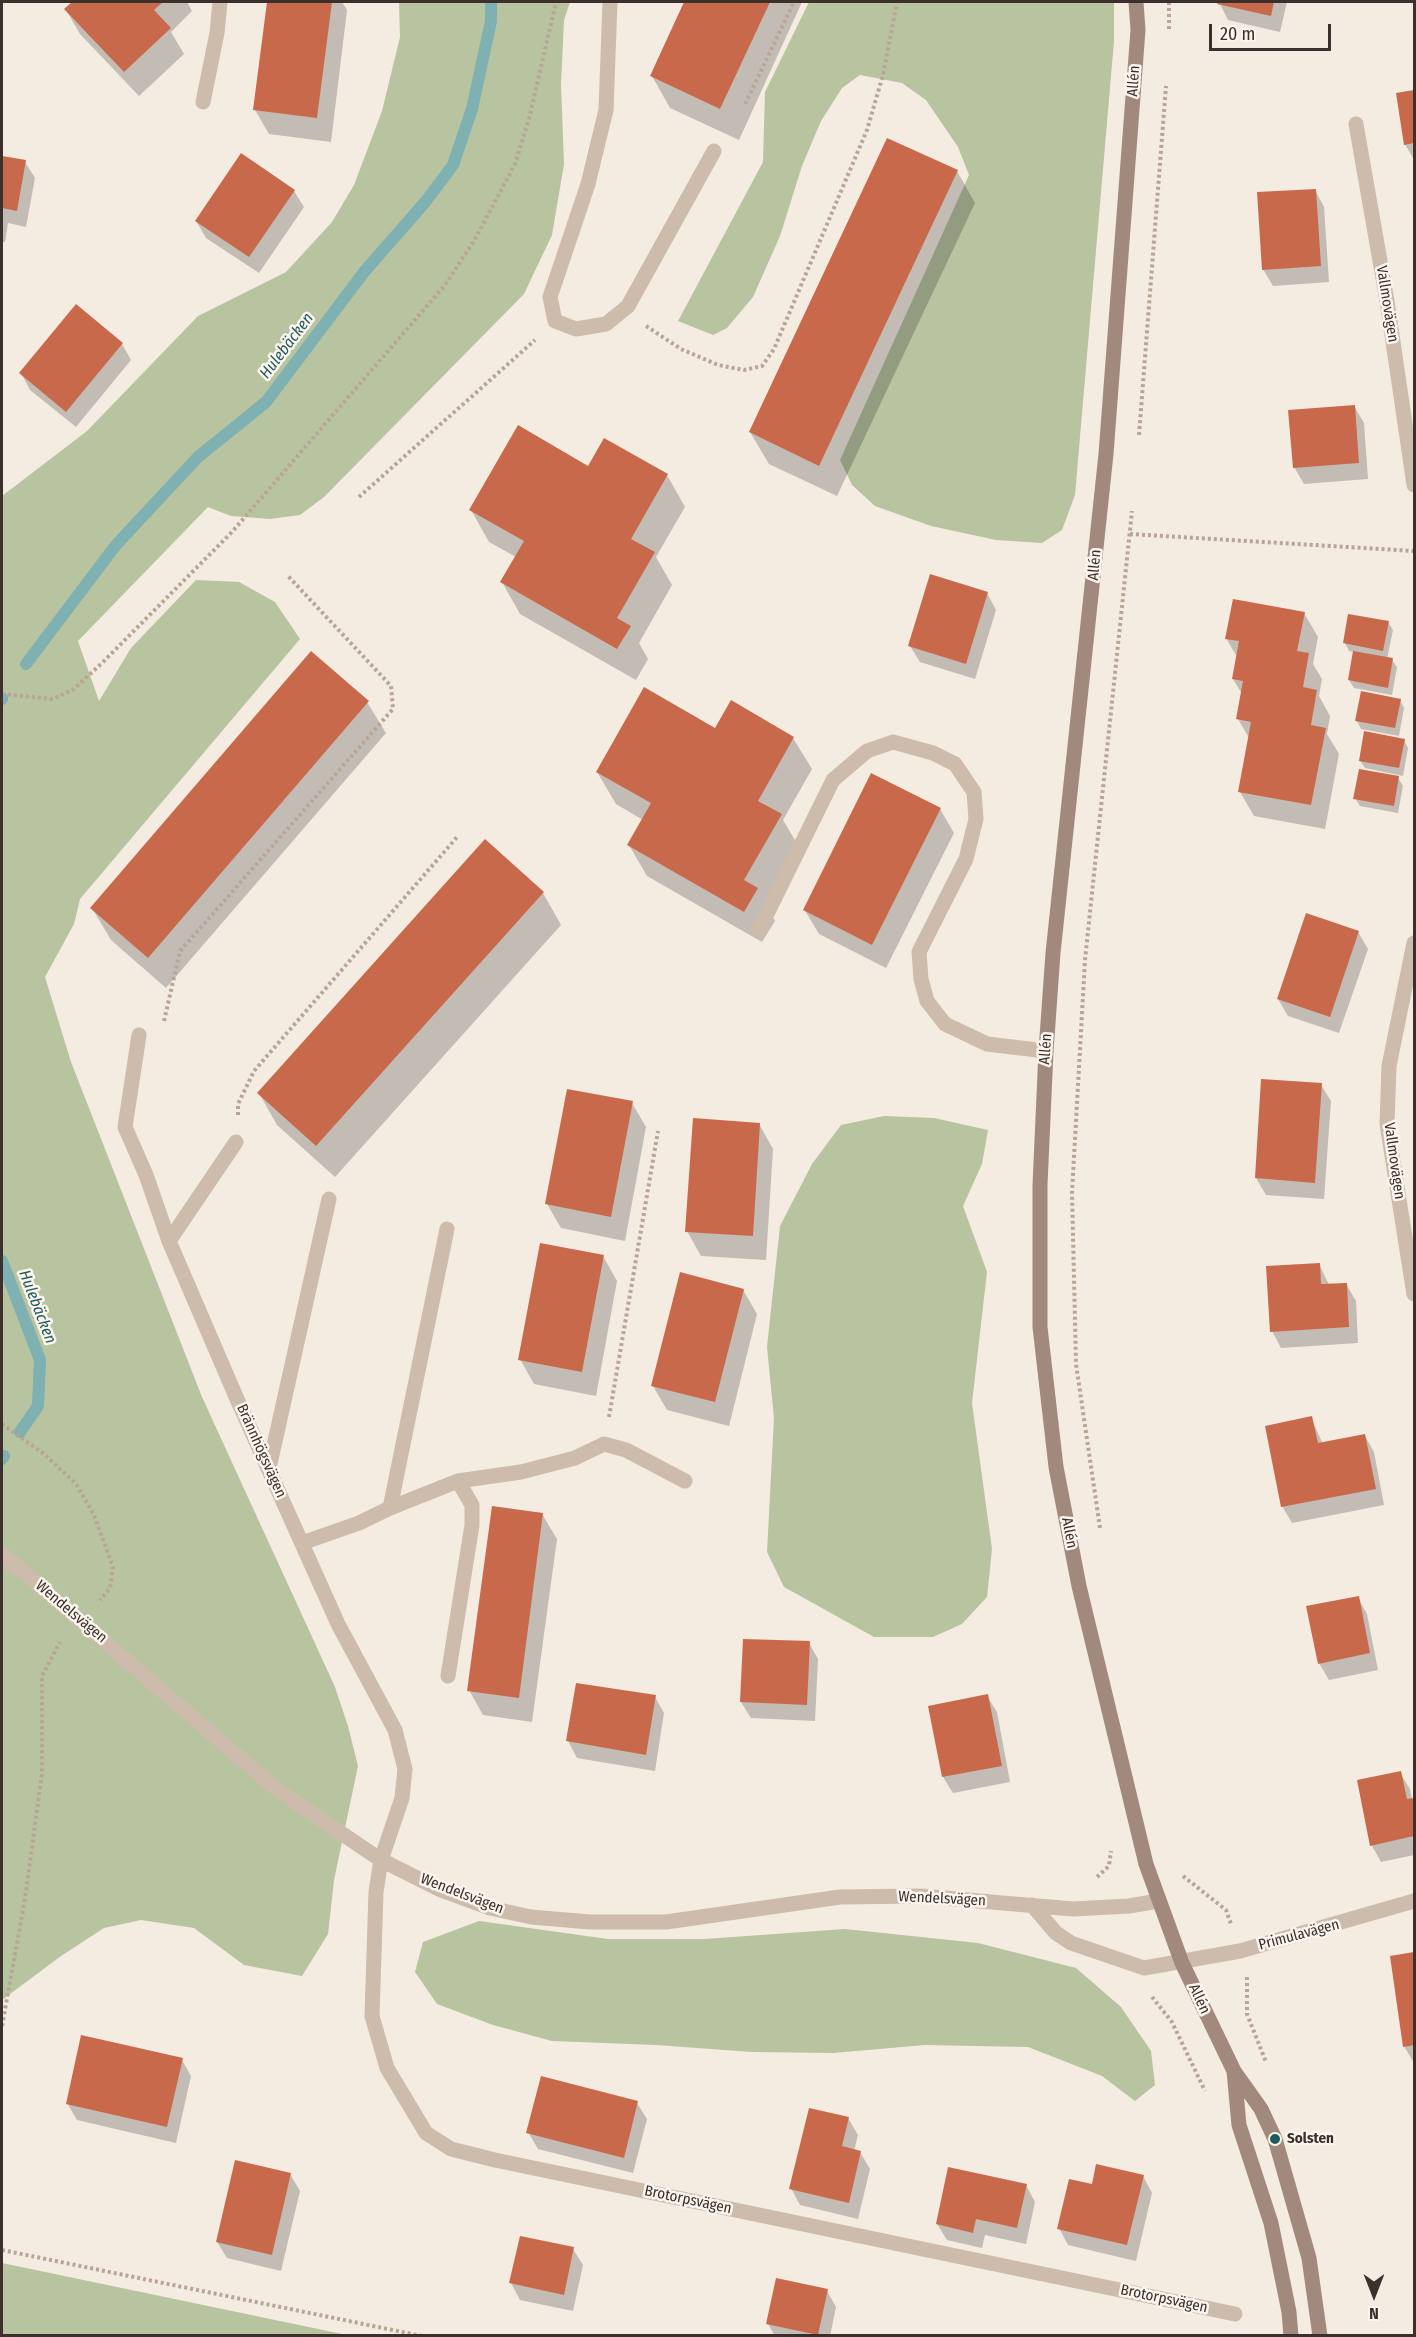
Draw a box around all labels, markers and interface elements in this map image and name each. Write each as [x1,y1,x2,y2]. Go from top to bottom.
scale bar [1212,12,1334,50]
text: 20 m [1220,23,1255,45]
street label: Allén [1124,65,1144,97]
street label: Vallmovägen [1372,264,1402,344]
water label: Hulebäcken [256,309,318,383]
street label: Allén [1085,549,1105,581]
street label: Allén [1036,1033,1056,1065]
street label: Vallmovägen [1380,1121,1408,1201]
water label: Hulebäcken [14,1268,60,1346]
street label: Brännhögsvägen [232,1401,290,1501]
street label: Allén [1057,1516,1081,1550]
street label: Wendelsvägen [32,1577,110,1647]
street label: Wendelsvägen [418,1870,506,1918]
street label: Wendelsvägen [898,1888,986,1910]
street label: Primulavägen [1257,1916,1341,1954]
street label: Allén [1184,1981,1214,2017]
place label: Solsten [1287,2130,1334,2148]
marker: Solsten [1268,2132,1282,2146]
street label: Brotorpsvägen [643,2182,733,2218]
north arrow [1344,2265,1404,2325]
street label: Brotorpsvägen [1119,2281,1209,2317]
text: N [1369,2304,1379,2323]

